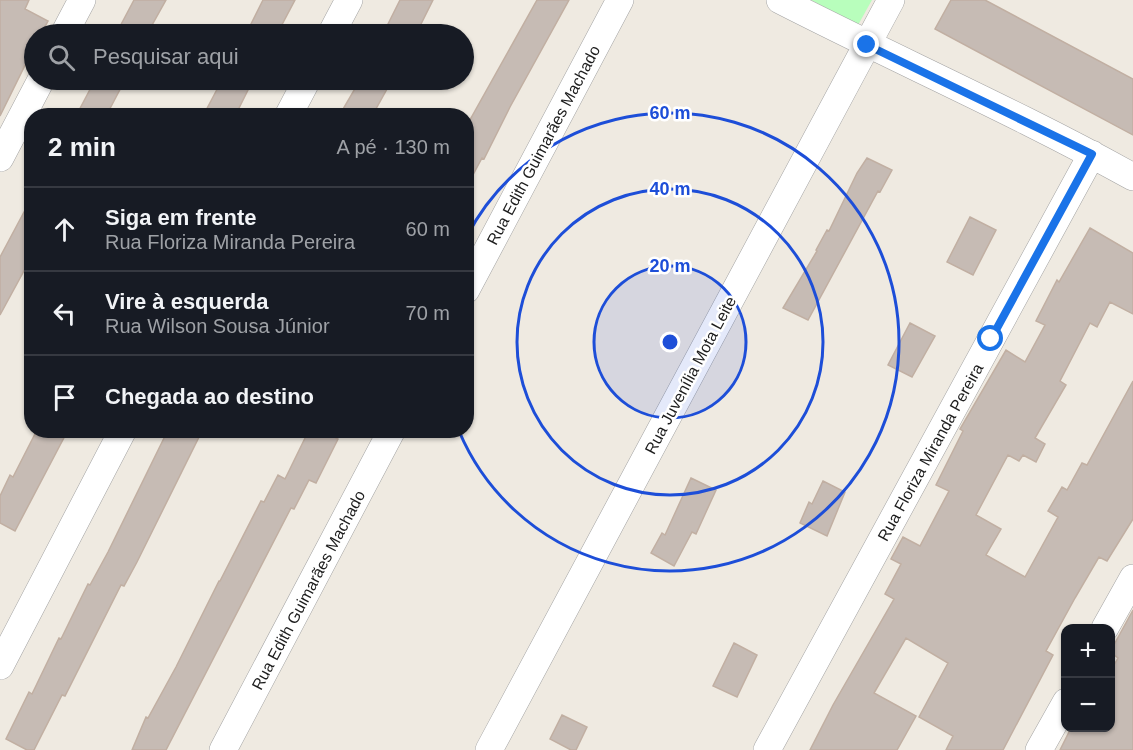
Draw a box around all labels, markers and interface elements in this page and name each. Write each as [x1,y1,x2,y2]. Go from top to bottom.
search box [24,24,474,90]
route end [853,31,879,57]
icon: search [45,41,78,74]
street label: Rua Edith Guimarães Machado [484,43,603,248]
text: Pesquisar aqui [93,44,239,69]
text: 60 m [649,103,691,123]
text: 2 min [48,132,116,162]
text: A pé · 130 m [337,136,450,158]
text: 40 m [649,179,691,199]
text: Siga em frente [105,205,257,230]
icon: ahead [48,213,81,246]
text: 60 m [406,218,450,240]
text: Rua Floriza Miranda Pereira [105,231,355,253]
text: 20 m [649,256,691,276]
text: Vire à esquerda [105,289,268,314]
street label: Rua Juvenília Mota Leite [642,293,739,457]
icon: left [48,297,81,330]
text: 70 m [406,302,450,324]
text: Rua Wilson Sousa Júnior [105,315,330,337]
route start [977,325,1003,351]
centre of rings [660,332,680,352]
street label: Rua Floriza Miranda Pereira [875,361,986,544]
icon: arrive [48,381,81,414]
text: Chegada ao destino [105,384,314,409]
street label: Rua Edith Guimarães Machado [249,488,368,693]
map controls [1061,624,1115,732]
button: + [1061,624,1115,678]
button: − [1061,678,1115,732]

